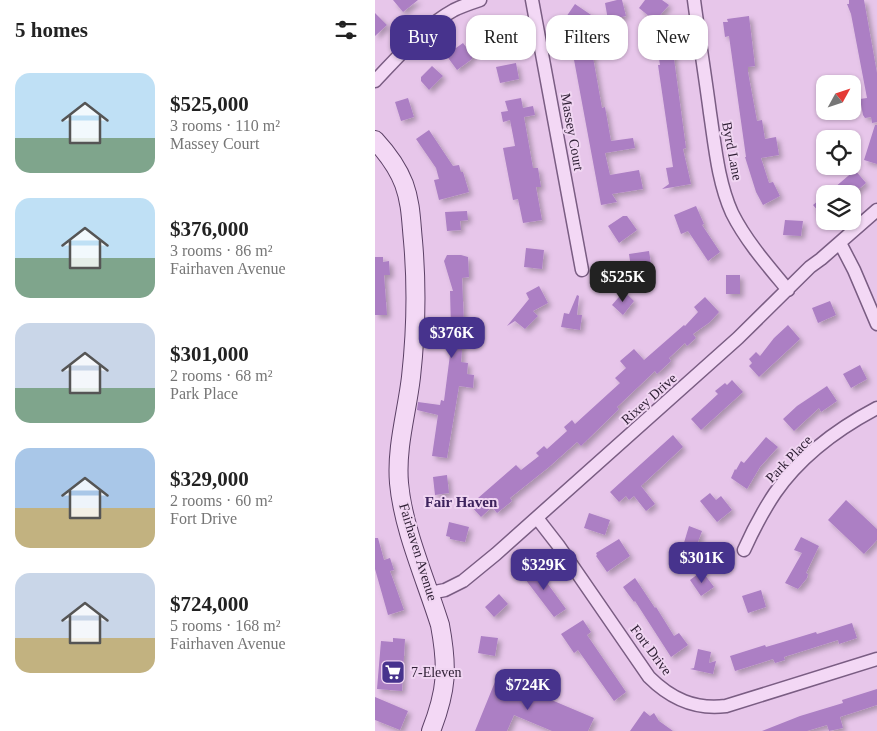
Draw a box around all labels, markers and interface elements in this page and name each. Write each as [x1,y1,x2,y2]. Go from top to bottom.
chip: Buy [390,15,456,60]
chip: Rent [466,15,536,60]
chip: Filters [546,15,628,60]
chip: New [638,15,708,60]
icon: filters [332,16,360,44]
text: 5 homes [15,18,88,42]
north arrow [816,75,861,120]
map controls [816,75,861,230]
text: $525,000 [170,92,249,116]
street label: Massey Court [558,92,586,172]
icon: home [55,93,115,153]
text: 3 rooms · 110 m² [170,117,280,134]
street label: Byrd Lane [719,120,745,182]
button: locate [816,130,861,175]
text: Massey Court [170,135,259,152]
button: layers [816,185,861,230]
text: $376,000 [170,217,249,241]
icon: home [55,218,115,278]
text: 3 rooms · 86 m² [170,242,273,259]
text: Fairhaven Avenue [170,260,286,277]
pin: $525K [588,260,658,303]
text: $525K [601,268,645,285]
pin: $376K [417,316,487,359]
text: $376K [430,324,474,341]
text: $301,000 [170,342,249,366]
icon: home [55,343,115,403]
text: 2 rooms · 68 m² [170,367,273,384]
street label: Rixey Drive [618,370,680,428]
text: Park Place [170,385,238,402]
street label: Park Place [763,432,815,486]
text: $329,000 [170,467,249,491]
icon: home [55,468,115,528]
text: 2 rooms · 60 m² [170,492,273,509]
district label: Fair Haven [425,494,498,510]
street label: Fairhaven Avenue [396,501,440,603]
text: Fort Drive [170,510,237,527]
pin: $301K [667,542,737,584]
pin: $329K [509,548,579,591]
text: $301K [680,549,724,566]
text: $329K [522,556,566,573]
text: $724,000 [170,592,249,616]
icon: home [55,593,115,653]
text: 5 rooms · 168 m² [170,617,281,634]
street label: Fort Drive [627,622,675,678]
text: Fairhaven Avenue [170,635,286,652]
supermarket icon: 7-Eleven [380,659,406,685]
place label: 7-Eleven [411,665,462,680]
pin: $724K [493,668,563,711]
text: $724K [506,676,550,693]

